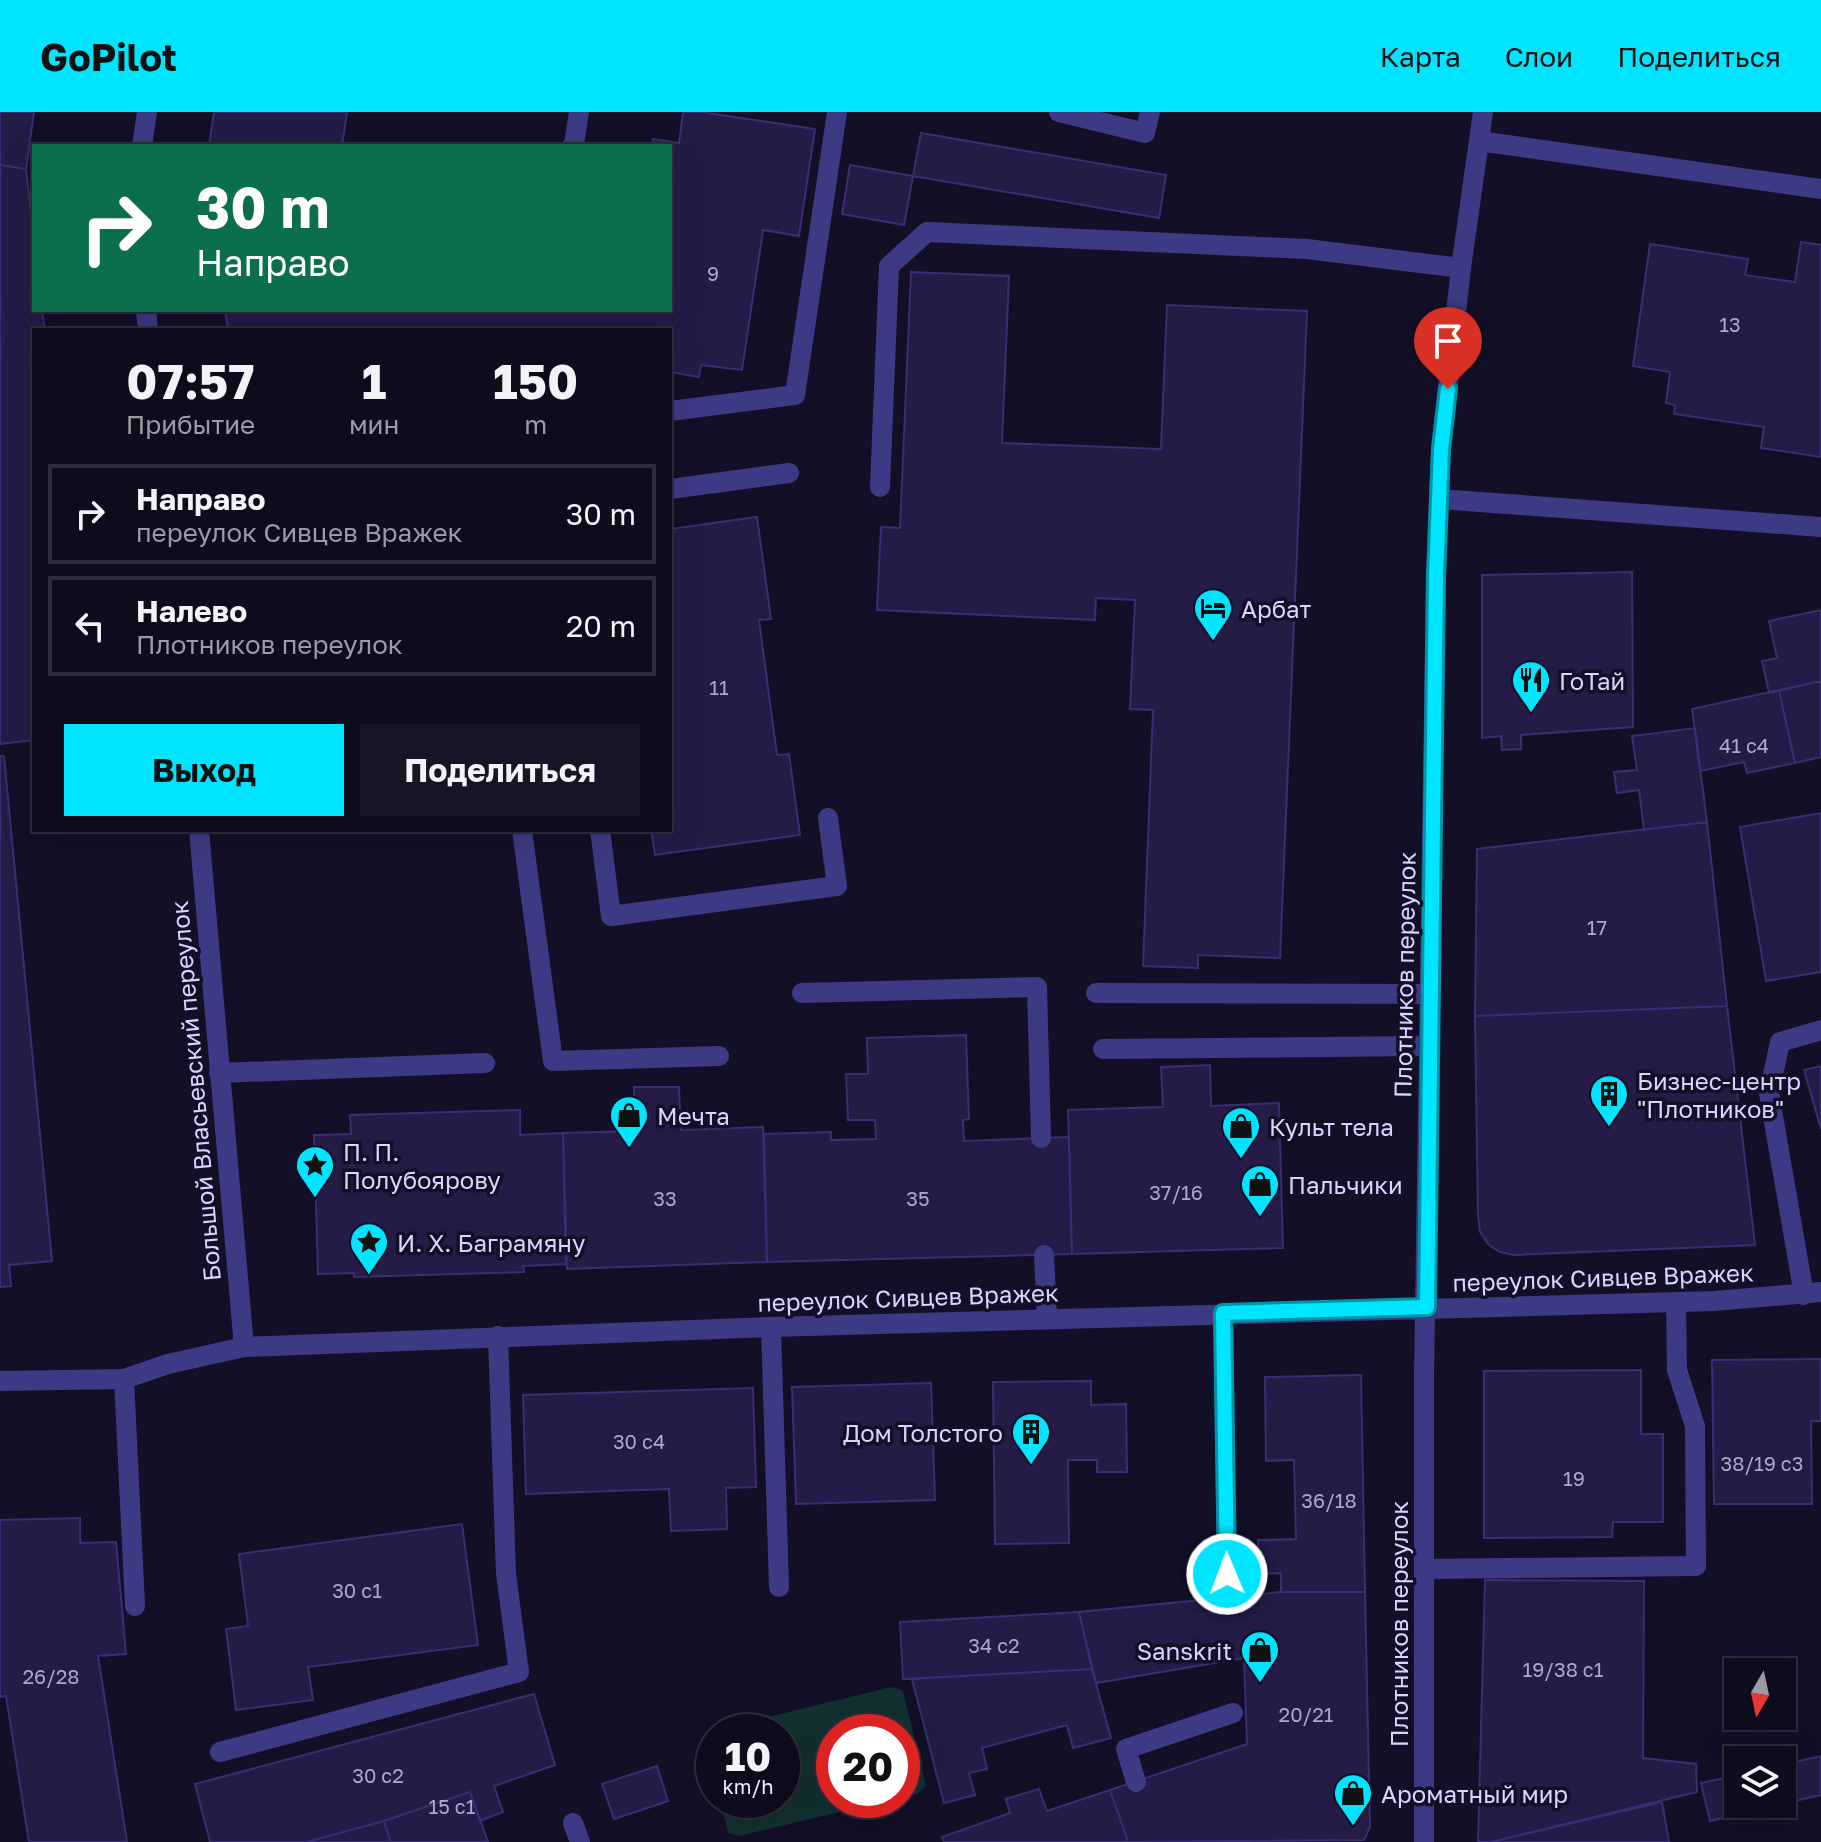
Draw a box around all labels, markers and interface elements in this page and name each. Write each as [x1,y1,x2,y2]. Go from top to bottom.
text: GoPilot [40,34,177,79]
text: Карта [1380,40,1461,73]
text: Слои [1505,40,1573,73]
text: Поделиться [1617,40,1781,73]
text: 30 m [196,173,330,240]
icon: right [64,176,168,280]
text: Направо [196,241,350,284]
house number: 9 [707,261,719,285]
pin [1414,307,1482,389]
house number: 13 [1719,312,1741,336]
icon: arrive [1426,319,1470,363]
text: 07:57 [126,352,255,410]
text: 1 [362,352,386,410]
text: 150 [493,352,578,410]
text: Прибытие [126,409,255,440]
text: мин [349,409,399,440]
text: m [524,409,547,440]
text: Направо [136,481,265,517]
icon: right [68,492,112,536]
text: 30 m [566,496,636,532]
text: переулок Сивцев Вражек [136,517,463,548]
hotel icon: Арбат [1192,587,1234,642]
text: Налево [136,593,247,629]
place label: Арбат [1241,594,1311,623]
icon: left [68,604,112,648]
text: 20 m [566,608,636,644]
text: Плотников переулок [136,629,403,660]
restaurant icon: ГоТай [1510,659,1552,714]
place label: ГоТай [1559,666,1625,695]
house number: 11 [709,675,729,699]
button: Выход [64,724,344,816]
button: Поделиться [360,724,640,816]
house number: 41 с4 [1719,733,1769,757]
street label: Плотников переулок [1387,851,1421,1098]
street label: Большой Власьевский переулок [164,899,226,1283]
house number: 17 [1587,915,1607,939]
place label: Бизнес-центр "Плотников" [1637,1066,1801,1123]
building icon: Бизнес-центр "Плотников" [1588,1073,1630,1128]
shop icon: Мечта [608,1094,650,1149]
place label: Мечта [657,1101,730,1130]
shop icon: Культ тела [1220,1105,1262,1160]
place label: Культ тела [1269,1112,1394,1141]
place label: П. П. Полубоярову [343,1137,501,1194]
place icon: П. П. Полубоярову [294,1144,336,1199]
shop icon: Пальчики [1239,1163,1281,1218]
place label: Пальчики [1288,1170,1403,1199]
house number: 37/16 [1149,1180,1203,1204]
house number: 33 [653,1186,677,1210]
house number: 35 [906,1186,930,1210]
place icon: И. Х. Баграмяну [348,1221,390,1276]
place label: И. Х. Баграмяну [397,1228,585,1257]
street label: переулок Сивцев Вражек [1452,1257,1754,1297]
street label: переулок Сивцев Вражек [757,1277,1059,1317]
building icon: Дом Толстого [1010,1411,1052,1466]
place label: Дом Толстого [843,1418,1003,1447]
house number: 30 с4 [613,1429,665,1453]
house number: 38/19 с3 [1721,1451,1803,1475]
house number: 19 [1563,1466,1585,1490]
house number: 36/18 [1301,1488,1357,1512]
street label: Плотников переулок [1384,1501,1413,1747]
position arrow [1185,1532,1269,1616]
house number: 30 с1 [332,1578,382,1602]
shop icon: Sanskrit [1239,1629,1281,1684]
house number: 34 с2 [968,1633,1020,1657]
place label: Sanskrit [1137,1636,1232,1665]
house number: 19/38 с1 [1523,1657,1604,1681]
north arrow [1724,1658,1796,1730]
map controls [1724,1658,1796,1818]
house number: 26/28 [22,1664,80,1688]
house number: 20/21 [1279,1702,1334,1726]
speed limit sign: 20 [816,1714,920,1818]
text: 10 [725,1732,771,1780]
button: layers [1724,1746,1796,1818]
house number: 30 с2 [352,1763,404,1787]
shop icon: Ароматный мир [1332,1772,1374,1827]
text: km/h [723,1774,773,1798]
place label: Ароматный мир [1381,1779,1568,1808]
house number: 15 с1 [429,1794,476,1818]

